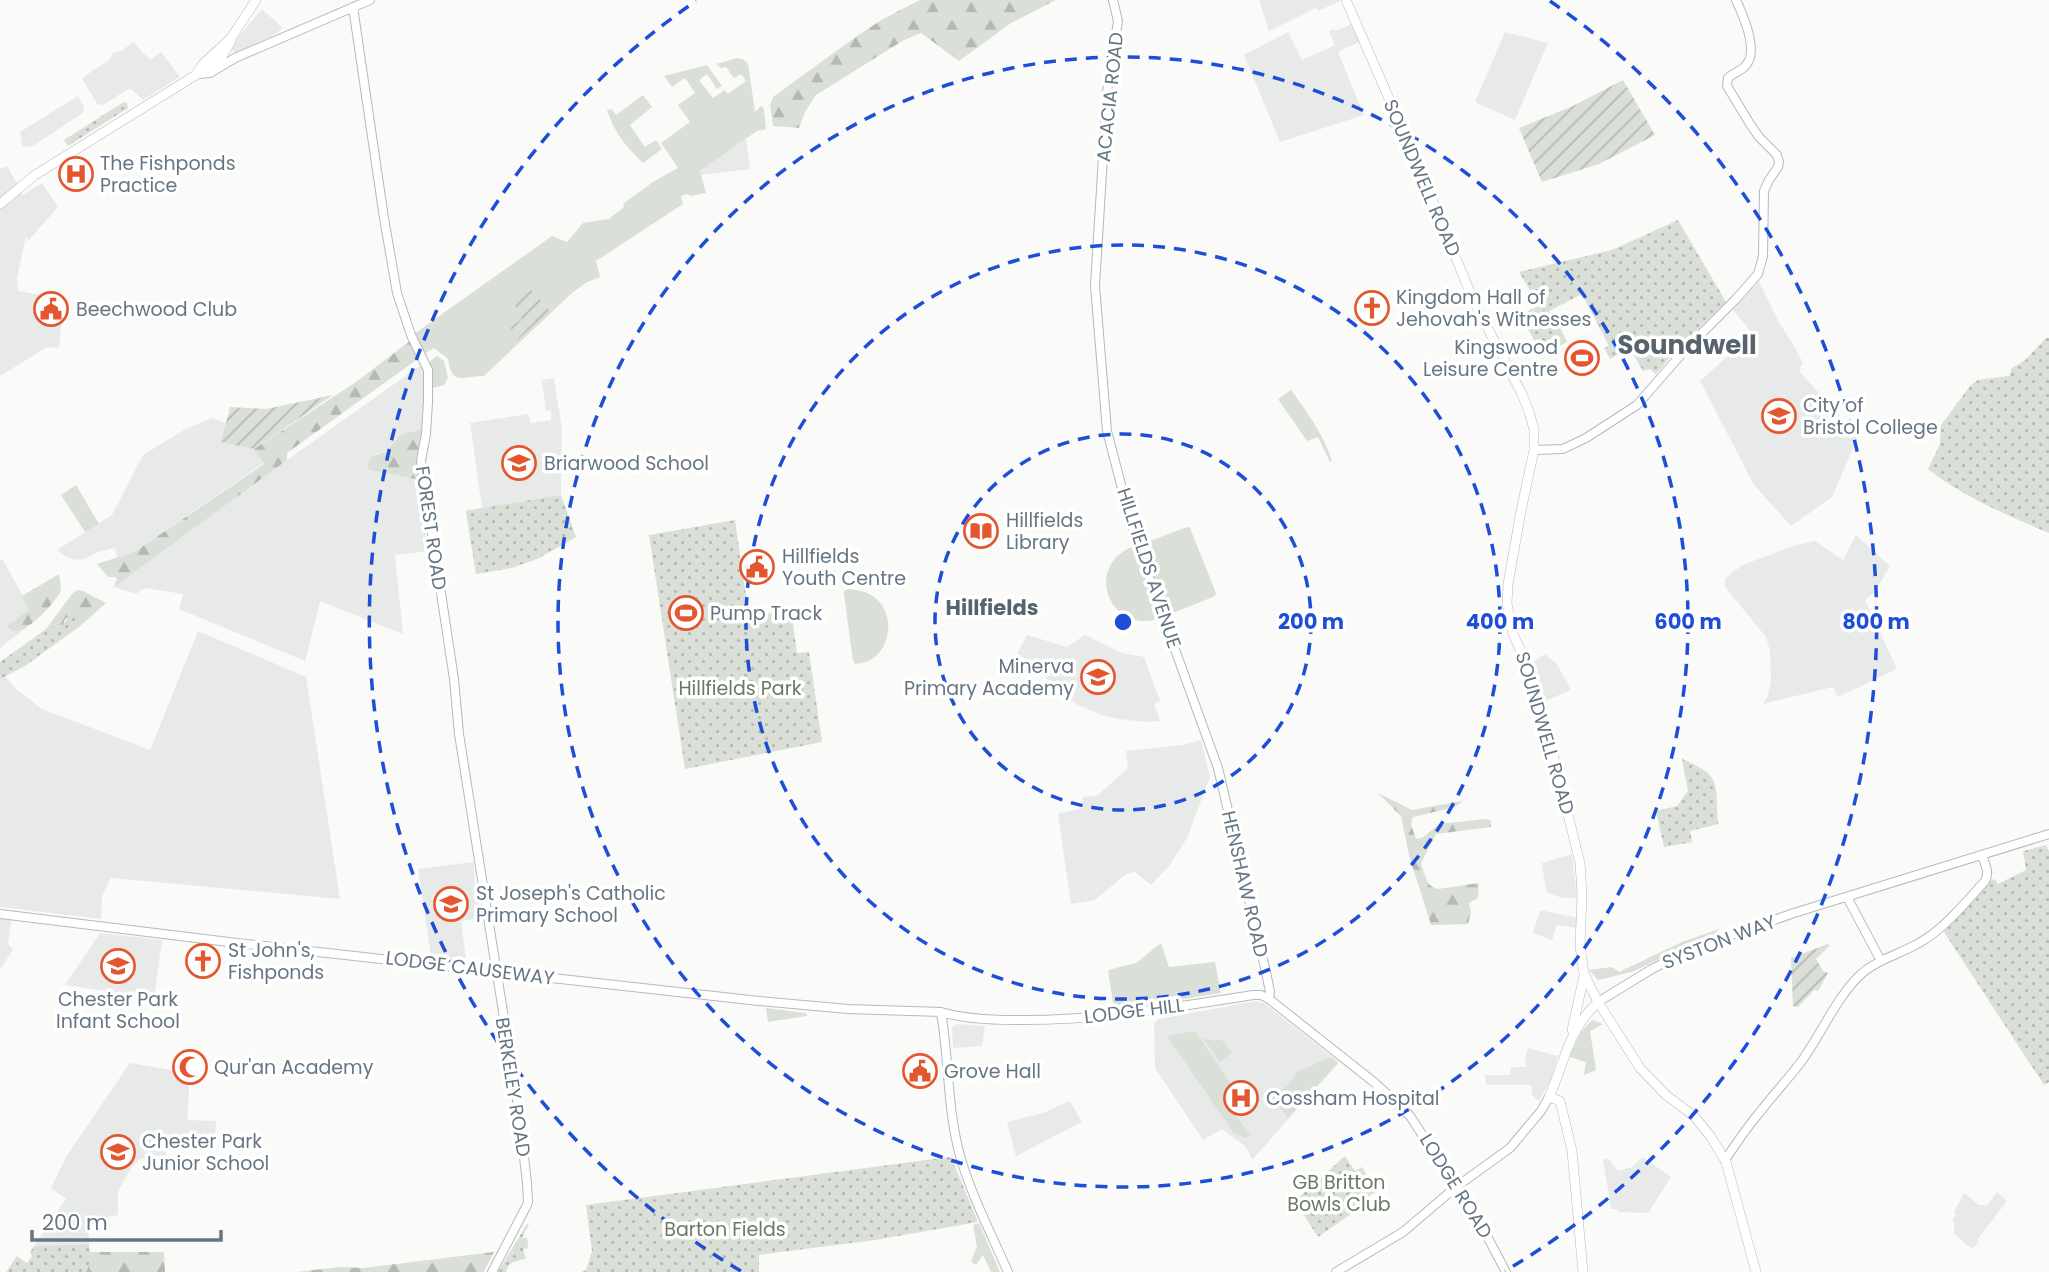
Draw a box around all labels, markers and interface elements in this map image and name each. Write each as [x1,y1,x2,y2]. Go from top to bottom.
street label: ACACIA ROAD [1090,31,1130,163]
street label: SOUNDWELL ROAD [1377,95,1467,261]
place label: The Fishponds Practice [100,150,236,199]
hospital icon: The Fishponds Practice [57,155,95,193]
place label: Kingdom Hall of Jehovah's Witnesses [1396,284,1591,333]
church icon: Kingdom Hall of Jehovah's Witnesses [1353,289,1391,327]
public building icon: Beechwood Club [32,290,70,328]
place label: Beechwood Club [76,296,237,323]
district label: Soundwell [1617,327,1757,363]
place label: Kingswood Leisure Centre [1423,334,1558,383]
sports icon: Kingswood Leisure Centre [1563,339,1601,377]
place label: City of Bristol College [1803,392,1938,441]
school or university icon: City of Bristol College [1760,397,1798,435]
school or university icon: Briarwood School [500,444,538,482]
place label: Briarwood School [544,450,709,477]
street label: FOREST ROAD [409,464,453,592]
street label: HILLFIELDS AVENUE [1110,484,1188,652]
place label: Hillfields Library [1006,507,1083,556]
library icon: Hillfields Library [962,512,1000,550]
place label: Hillfields Youth Centre [782,543,906,592]
public building icon: Hillfields Youth Centre [738,548,776,586]
district label: Hillfields [946,593,1038,622]
sports icon: Pump Track [667,594,705,632]
place label: Pump Track [710,600,822,627]
text: 200 m [1278,607,1344,636]
text: 400 m [1466,607,1534,636]
text: 600 m [1654,607,1722,636]
text: 800 m [1842,607,1910,636]
centre of rings [1111,610,1135,634]
street label: SOUNDWELL ROAD [1509,648,1581,818]
place label: Minerva Primary Academy [904,653,1074,702]
school or university icon: Minerva Primary Academy [1079,658,1117,696]
park label: Hillfields Park [678,675,802,702]
street label: HENSHAW ROAD [1215,808,1275,960]
place label: St Joseph's Catholic Primary School [476,880,666,929]
school or university icon: St Joseph's Catholic Primary School [432,885,470,923]
street label: SYSTON WAY [1658,908,1780,976]
place label: St John's, Fishponds [228,937,324,986]
church icon: St John's, Fishponds [184,942,222,980]
street label: LODGE CAUSEWAY [384,944,556,992]
school or university icon: Chester Park Infant School [99,947,137,985]
place label: Chester Park Infant School [56,986,180,1035]
street label: LODGE HILL [1083,991,1185,1031]
street label: BERKELEY ROAD [489,1015,537,1159]
mosque icon: Qur'an Academy [171,1048,209,1086]
public building icon: Grove Hall [901,1052,939,1090]
place label: Qur'an Academy [214,1054,374,1081]
place label: Grove Hall [944,1058,1041,1085]
hospital icon: Cossham Hospital [1222,1079,1260,1117]
place label: Cossham Hospital [1266,1085,1440,1112]
place label: Chester Park Junior School [142,1128,269,1177]
street label: LODGE ROAD [1413,1128,1499,1244]
school or university icon: Chester Park Junior School [99,1133,137,1171]
park label: GB Britton Bowls Club [1287,1169,1391,1218]
scale bar [32,1198,220,1242]
text: 200 m [42,1208,108,1237]
park label: Barton Fields [664,1216,786,1243]

